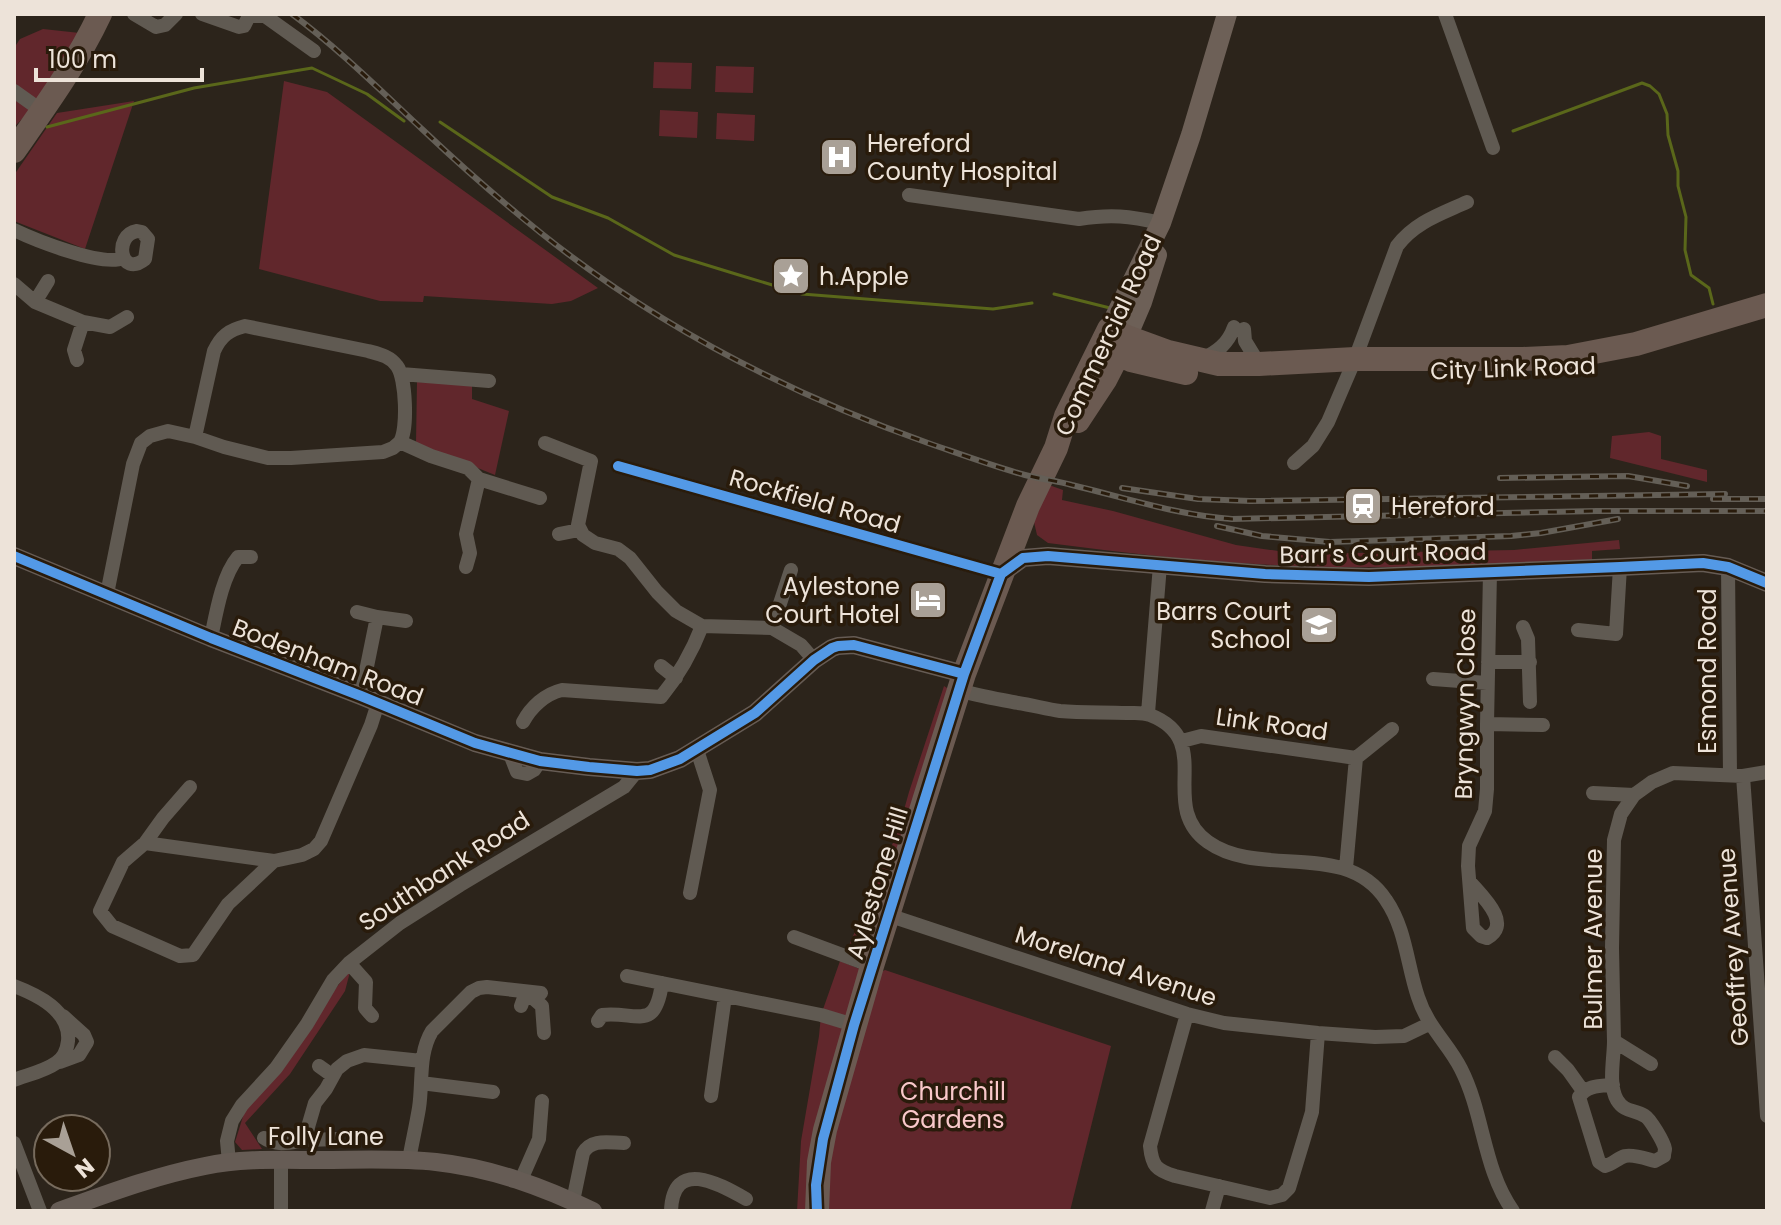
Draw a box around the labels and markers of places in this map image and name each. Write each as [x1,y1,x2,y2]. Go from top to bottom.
place label: Hereford County Hospital [867,127,1058,188]
hospital icon: Hereford County Hospital [818,136,860,178]
place icon: h.Apple [770,255,812,297]
place label: h.Apple [819,260,909,293]
station icon: Hereford [1342,485,1384,527]
place label: Hereford [1391,490,1495,523]
place label: Aylestone Court Hotel [765,570,900,631]
hotel icon: Aylestone Court Hotel [907,579,949,621]
place label: Barrs Court School [1156,595,1291,656]
school or university icon: Barrs Court School [1298,604,1340,646]

